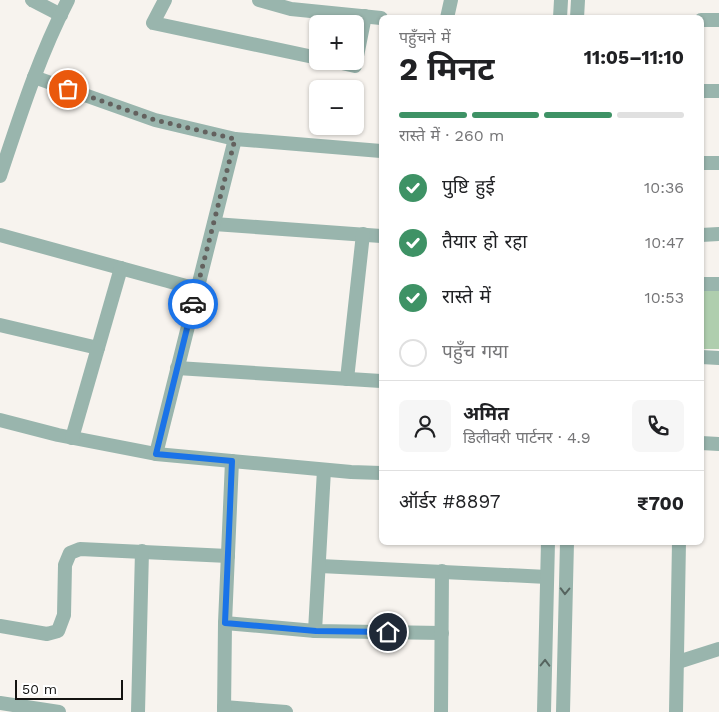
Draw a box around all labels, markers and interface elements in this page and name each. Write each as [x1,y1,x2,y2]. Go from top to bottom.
map controls [309,15,364,135]
button: + [309,15,364,70]
text: पहुँचने में [399,28,451,47]
text: 11:05–11:10 [584,46,684,69]
text: 2 मिनट [399,50,494,88]
pin [47,68,89,110]
icon: bag [54,75,82,103]
button: − [309,80,364,135]
text: रास्ते में · 260 m [399,126,504,145]
icon: check [399,174,427,202]
text: पुष्टि हुई [442,175,495,198]
text: 10:36 [644,178,684,197]
icon: check [399,229,427,257]
text: तैयार हो रहा [442,230,527,253]
text: 10:47 [645,233,684,252]
courier [168,279,218,329]
icon: check [399,284,427,312]
text: रास्ते में [442,285,491,308]
text: 10:53 [644,288,684,307]
icon: car [179,290,207,318]
text: पहुँच गया [442,340,508,363]
button: person [399,400,451,452]
button: phone [632,400,684,452]
text: अमित [463,402,509,425]
text: डिलीवरी पार्टनर · 4.9 [463,428,591,447]
text: ऑर्डर #8897 [399,490,500,513]
text: ₹700 [637,492,684,515]
one-way arrow [560,587,571,595]
pin [367,611,409,653]
icon: home [374,618,402,646]
one-way arrow [540,659,550,667]
scale bar [15,677,122,700]
text: 50 m [22,681,57,697]

